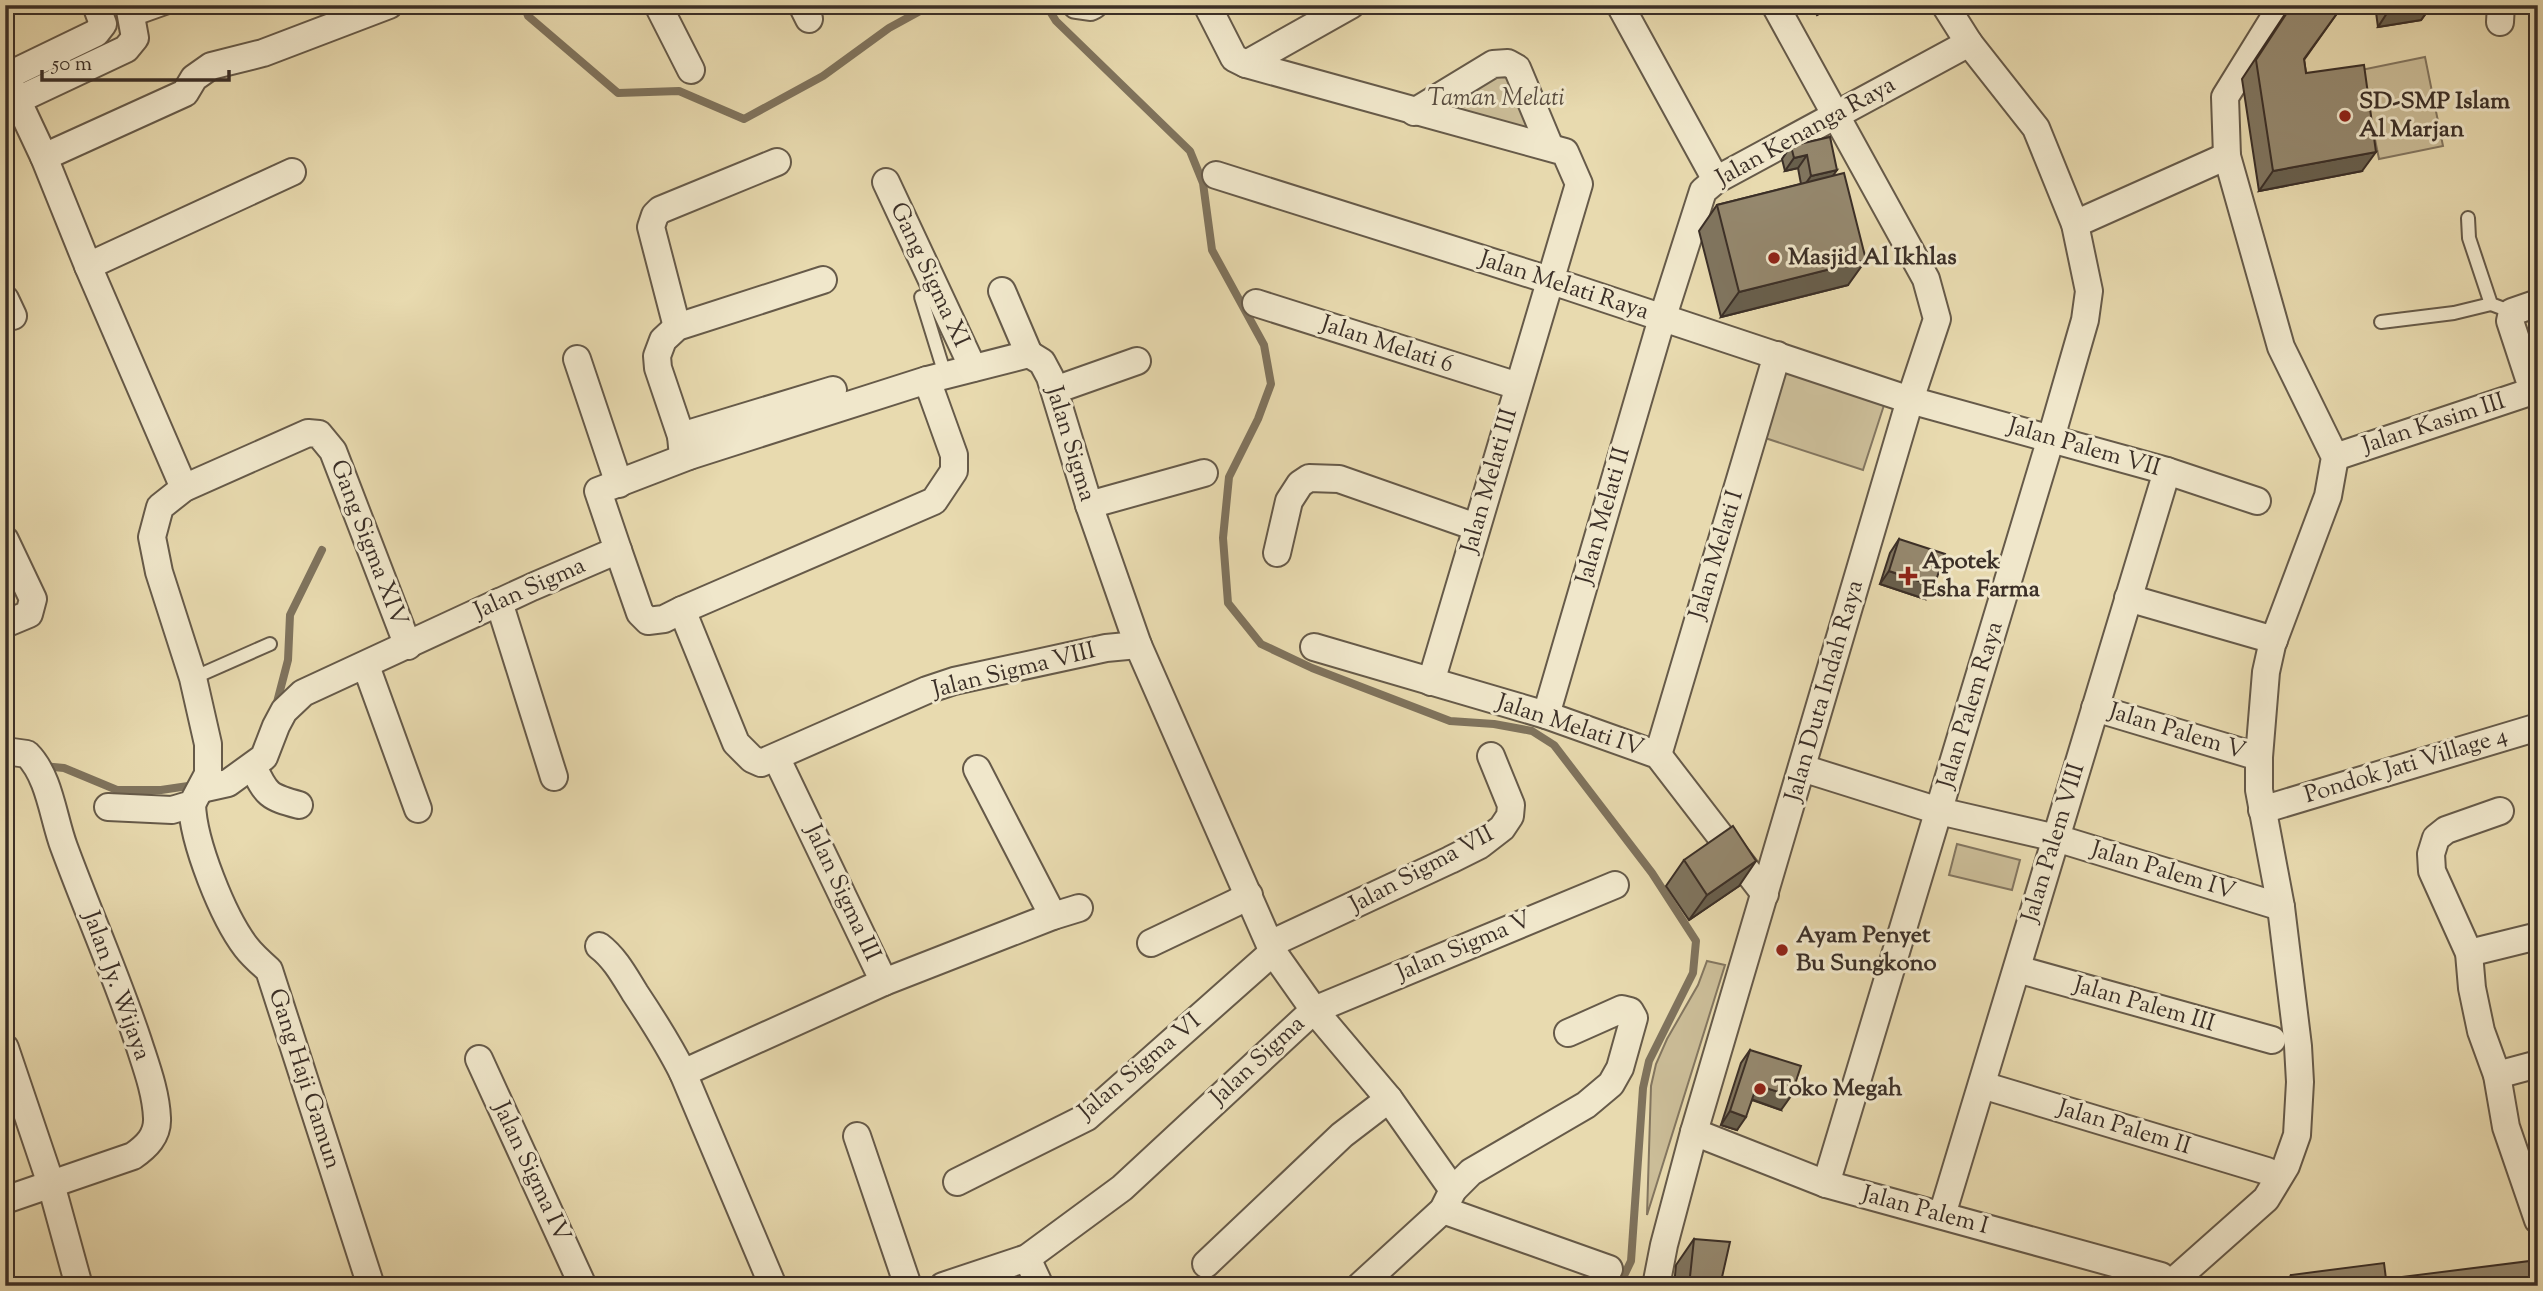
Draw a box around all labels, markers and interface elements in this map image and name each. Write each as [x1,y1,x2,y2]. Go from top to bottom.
scale bar [42,38,229,82]
text: 50 m [51,50,92,80]
street label: Jalan Kenanga Raya [1708,68,1902,196]
park label: Taman Melati [1427,82,1565,116]
place label: SD-SMP Islam Al Marjan [2359,85,2510,147]
marker: SD-SMP Islam Al Marjan [2337,108,2353,124]
street label: Gang Sigma XI [881,197,977,353]
place label: Masjid Al Ikhlas [1788,241,1957,275]
street label: Jalan Melati Raya [1473,242,1653,329]
marker: Masjid Al Ikhlas [1766,250,1782,266]
street label: Jalan Melati 6 [1314,307,1458,382]
street label: Jalan Sigma [1036,380,1104,506]
street label: Jalan Kasim III [2356,385,2510,464]
street label: Jalan Melati III [1453,405,1527,559]
street label: Jalan Palem VII [2002,409,2164,486]
street label: Jalan Melati II [1568,443,1640,590]
street label: Gang Sigma XIV [321,455,415,631]
street label: Jalan Melati I [1681,486,1753,626]
place label: Apotek Esha Farma [1922,545,2041,607]
street label: Jalan Sigma [467,549,591,629]
marker: Apotek Esha Farma [1900,568,1916,584]
street label: Jalan Duta Indah Raya [1777,576,1873,808]
street label: Jalan Palem Raya [1929,617,2013,795]
street label: Jalan Sigma VIII [927,634,1099,708]
street label: Jalan Melati IV [1490,686,1648,766]
street label: Jalan Palem V [2103,695,2250,769]
street label: Pondok Jati Village 4 [2300,719,2512,813]
street label: Jalan Palem VIII [2013,759,2094,929]
street label: Jalan Sigma III [795,817,889,967]
street label: Jalan Sigma VII [1342,818,1500,923]
street label: Jalan Palem IV [2085,832,2239,909]
street label: Jalan Sigma V [1390,903,1537,991]
street label: Jalan Jy. Wijaya [73,905,159,1065]
place label: Ayam Penyet Bu Sungkono [1796,919,1937,981]
marker: Ayam Penyet Bu Sungkono [1774,942,1790,958]
street label: Jalan Palem III [2067,968,2219,1041]
street label: Gang Haji Gamun [259,984,349,1174]
street label: Jalan Sigma VI [1070,1005,1209,1130]
street label: Jalan Sigma [1202,1008,1313,1115]
place label: Toko Megah [1774,1072,1903,1106]
marker: Toko Megah [1752,1081,1768,1097]
street label: Jalan Palem II [2051,1091,2195,1164]
street label: Jalan Sigma IV [483,1095,578,1248]
street label: Jalan Palem I [1856,1177,1992,1244]

